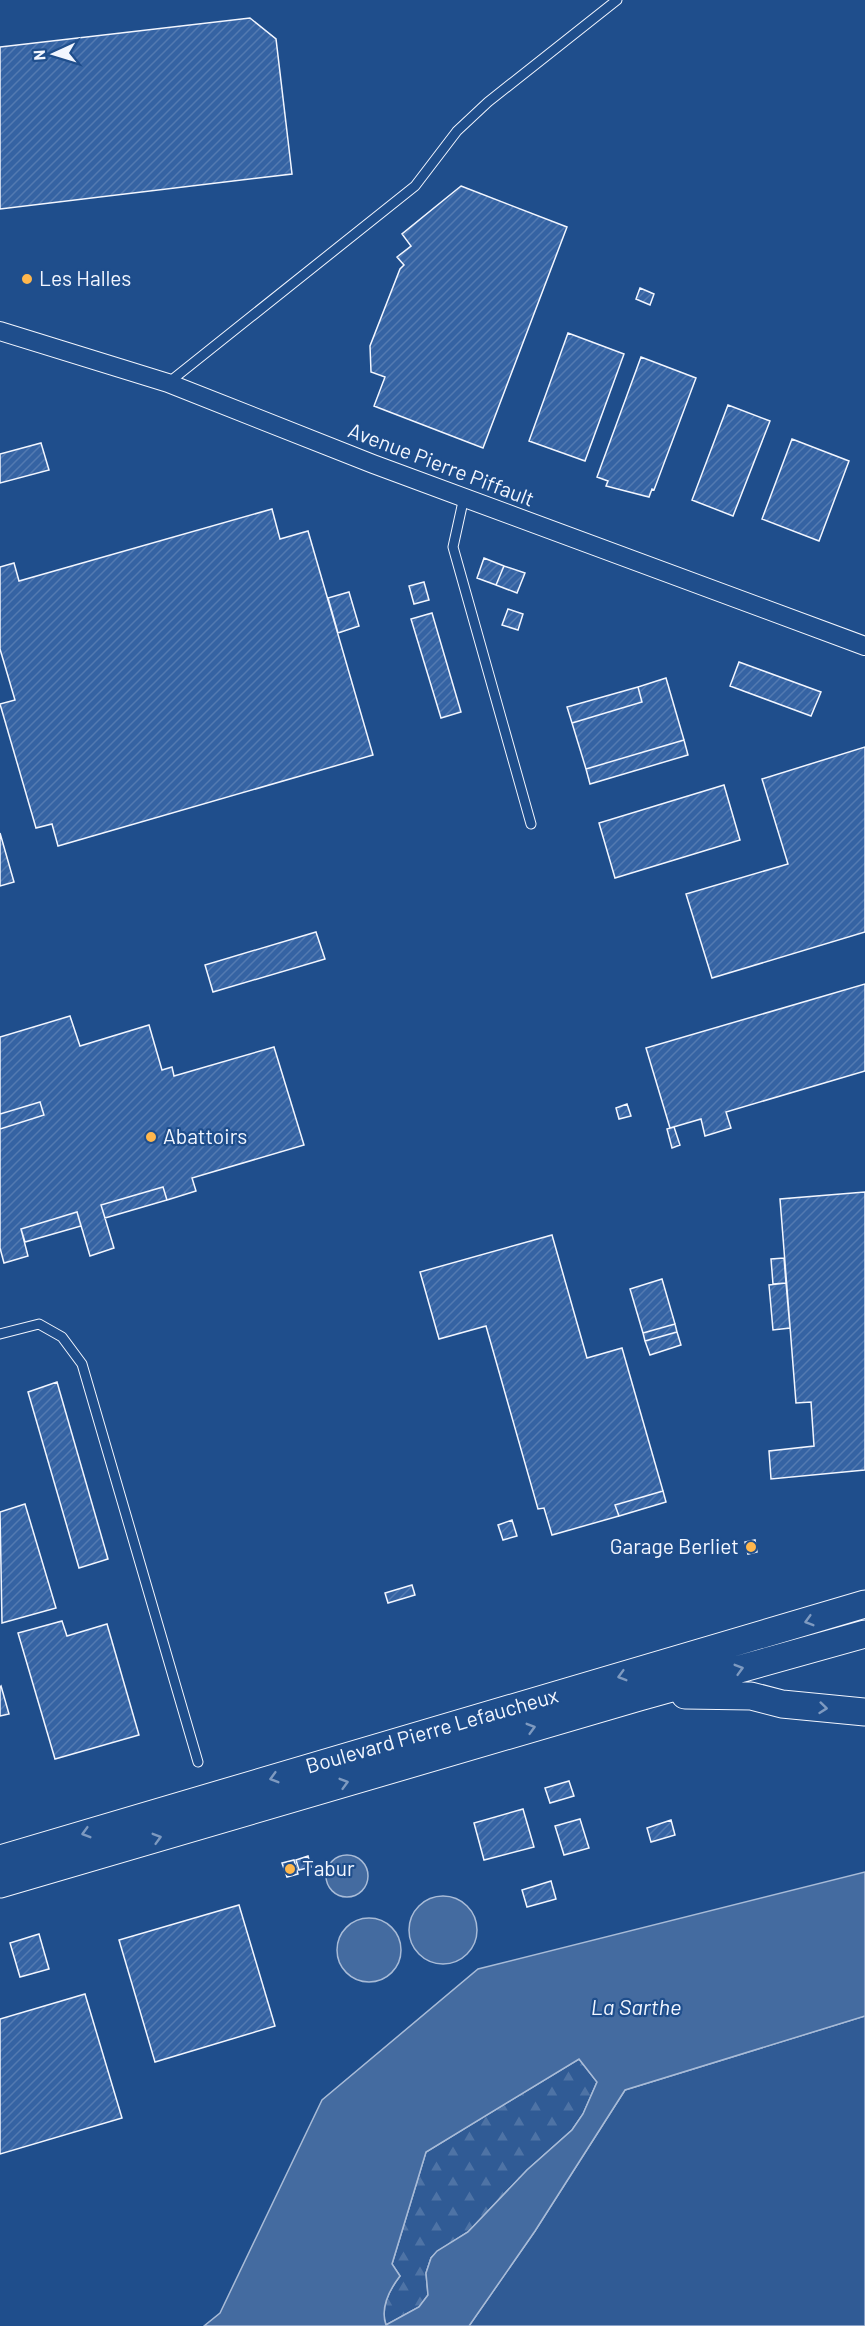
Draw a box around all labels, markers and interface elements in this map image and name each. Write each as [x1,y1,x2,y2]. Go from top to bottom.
north arrow [24,24,84,84]
text: N [29,49,48,61]
place label: Les Halles [39,265,131,290]
marker: Les Halles [20,272,34,286]
street label: Avenue Pierre Piffault [345,417,538,511]
place label: Abattoirs [163,1123,247,1148]
marker: Abattoirs [144,1130,158,1144]
place label: Garage Berliet [610,1533,739,1558]
marker: Garage Berliet [744,1540,758,1554]
one-way arrow [804,1614,815,1626]
one-way arrow [733,1664,744,1676]
one-way arrow [617,1669,628,1681]
street label: Boulevard Pierre Lefaucheux [302,1682,561,1778]
one-way arrow [819,1701,828,1714]
one-way arrow [525,1723,536,1735]
one-way arrow [269,1771,279,1783]
one-way arrow [338,1778,349,1790]
one-way arrow [82,1826,92,1838]
one-way arrow [151,1833,162,1845]
place label: Tabur [302,1855,355,1880]
marker: Tabur [283,1862,297,1876]
water label: La Sarthe [591,1993,681,2019]

